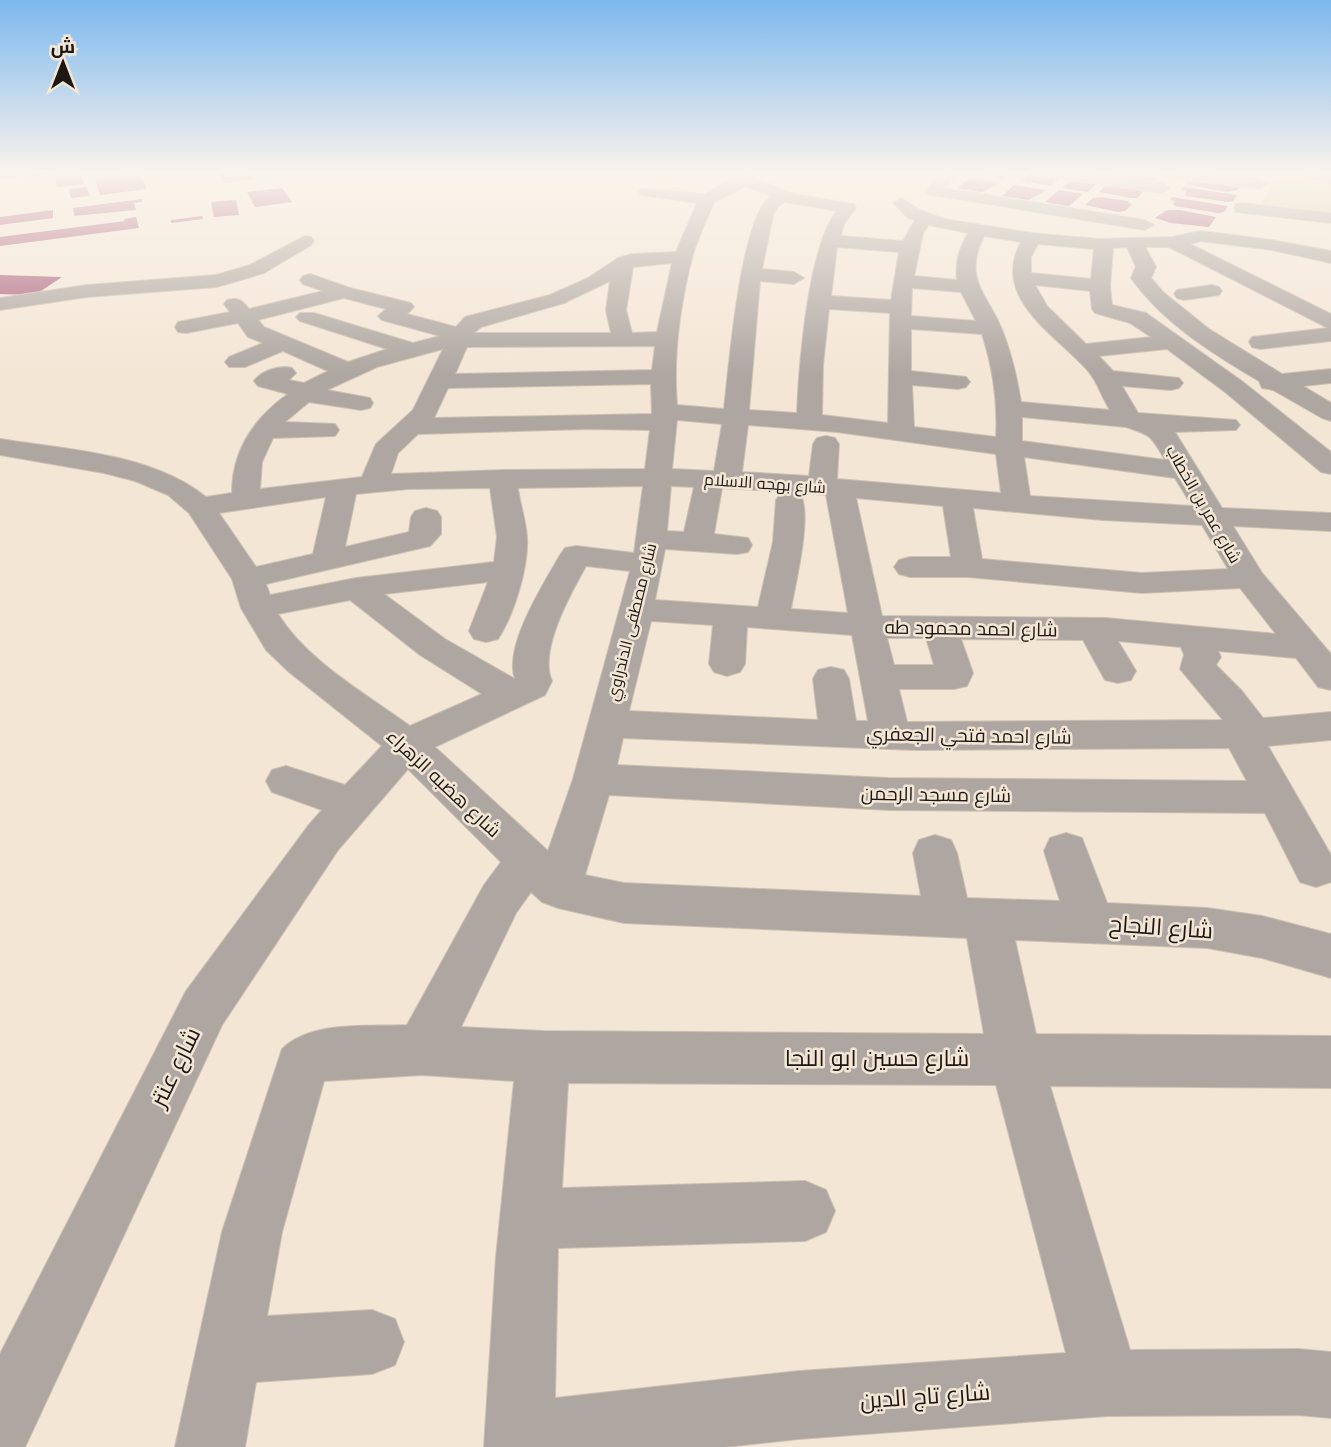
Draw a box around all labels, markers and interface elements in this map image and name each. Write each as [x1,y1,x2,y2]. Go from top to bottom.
north arrow [28,28,98,98]
text: ش [51,36,75,58]
street label: شارع عمر بن الخطاب [1160,443,1244,567]
street label: شارع بهجه الاسلام [703,471,827,499]
street label: شارع مصطفى الدندراوي [604,542,664,704]
street label: شارع احمد محمود طه [884,616,1058,644]
street label: شارع احمد فتحي الجعفري [866,723,1072,752]
street label: شارع هضبه الزهراء [380,725,505,844]
street label: شارع مسجد الرحمن [861,783,1011,809]
street label: شارع النجاح [1108,910,1214,947]
street label: شارع عنتر [144,1023,208,1114]
street label: شارع حسين ابو النجا [785,1045,969,1074]
street label: شارع تاج الدين [859,1378,991,1417]

